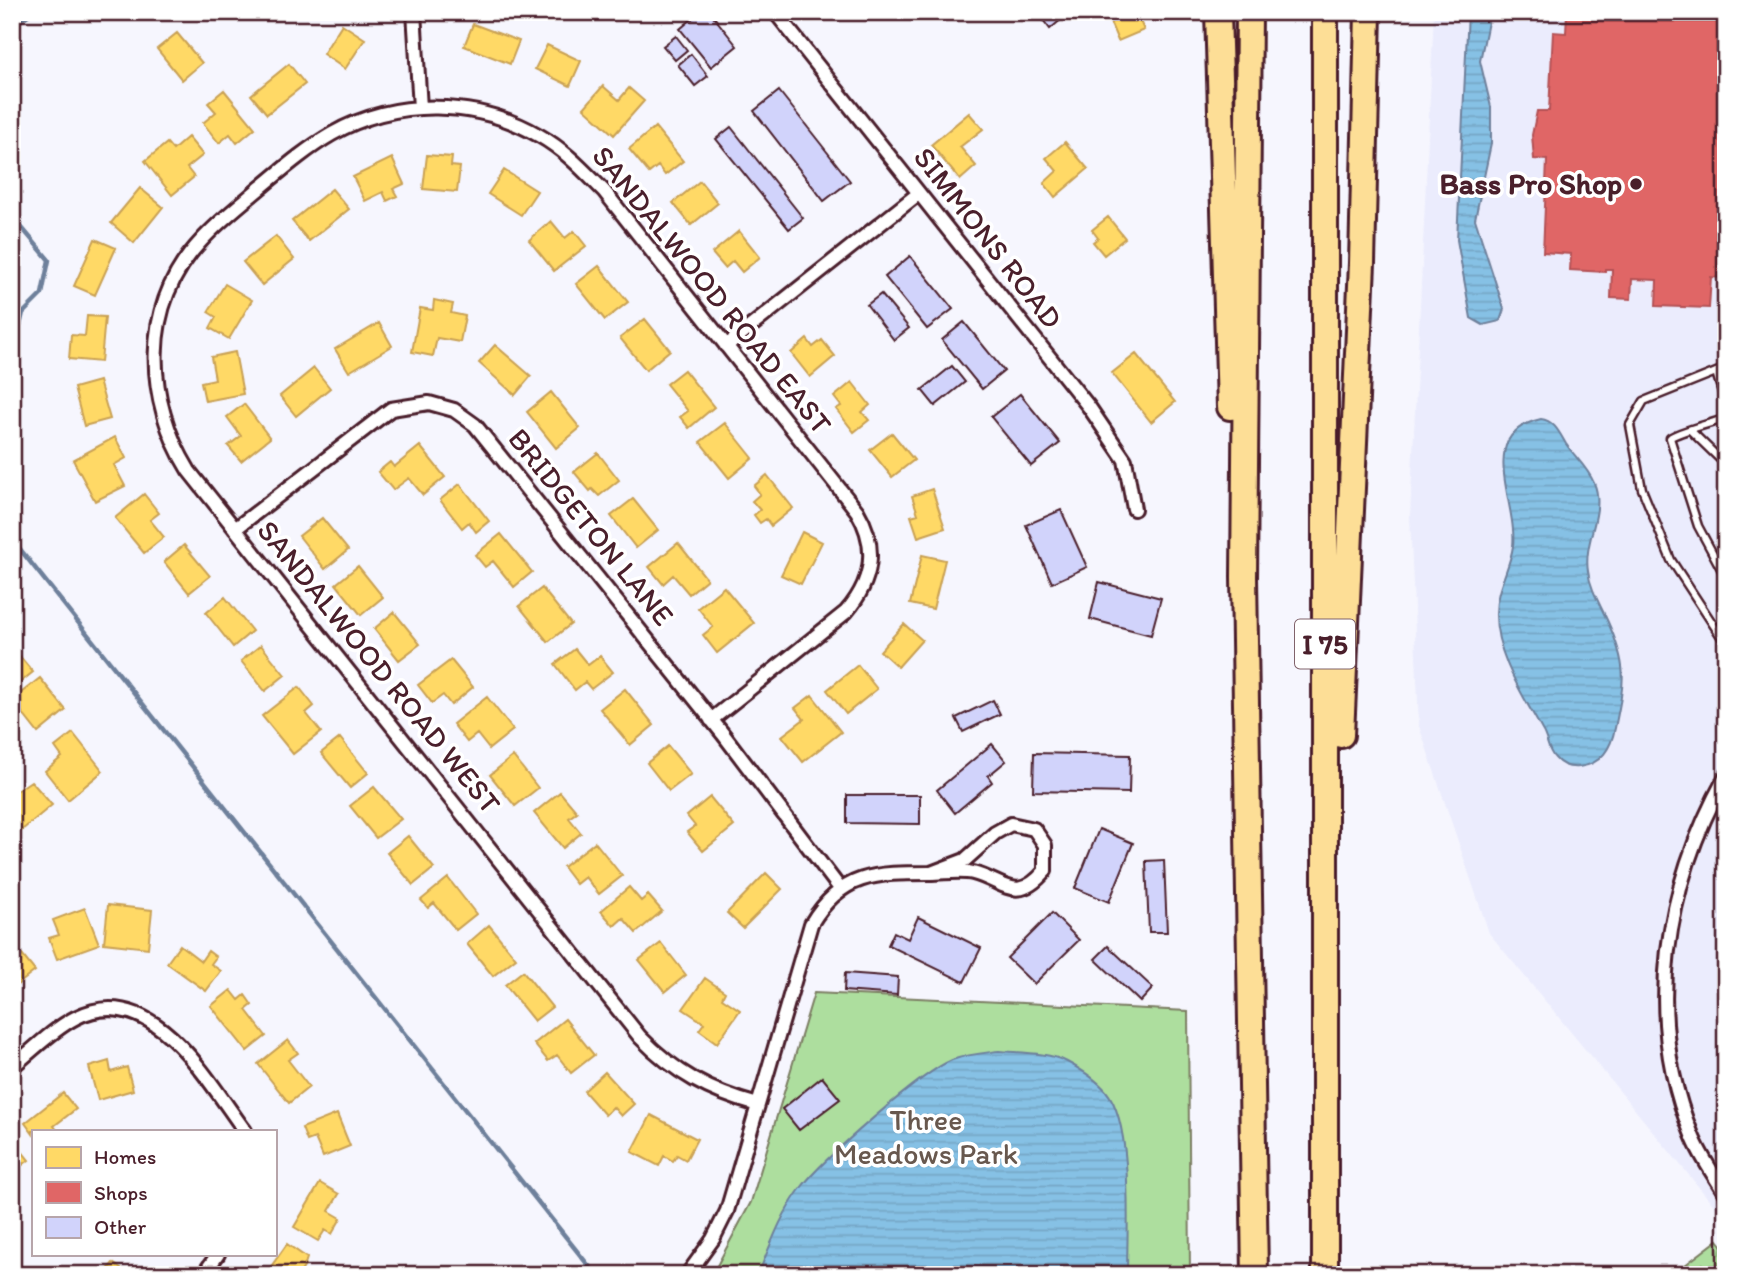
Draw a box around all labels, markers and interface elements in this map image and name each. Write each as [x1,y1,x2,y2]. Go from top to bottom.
street label: SANDALWOOD ROAD EAST [585,138,840,441]
street label: SIMMONS ROAD [906,139,1071,336]
place label: Bass Pro Shop [1439,165,1622,202]
marker: Bass Pro Shop [1628,176,1644,192]
street label: BRIDGETON LANE [500,420,682,633]
street label: SANDALWOOD ROAD WEST [250,513,509,821]
road number: I 75 [1295,620,1355,668]
park label: Three Meadows Park [834,1101,1018,1172]
legend [32,1130,276,1256]
text: Homes [94,1144,156,1169]
text: Shops [94,1180,148,1205]
text: Other [94,1214,147,1239]

